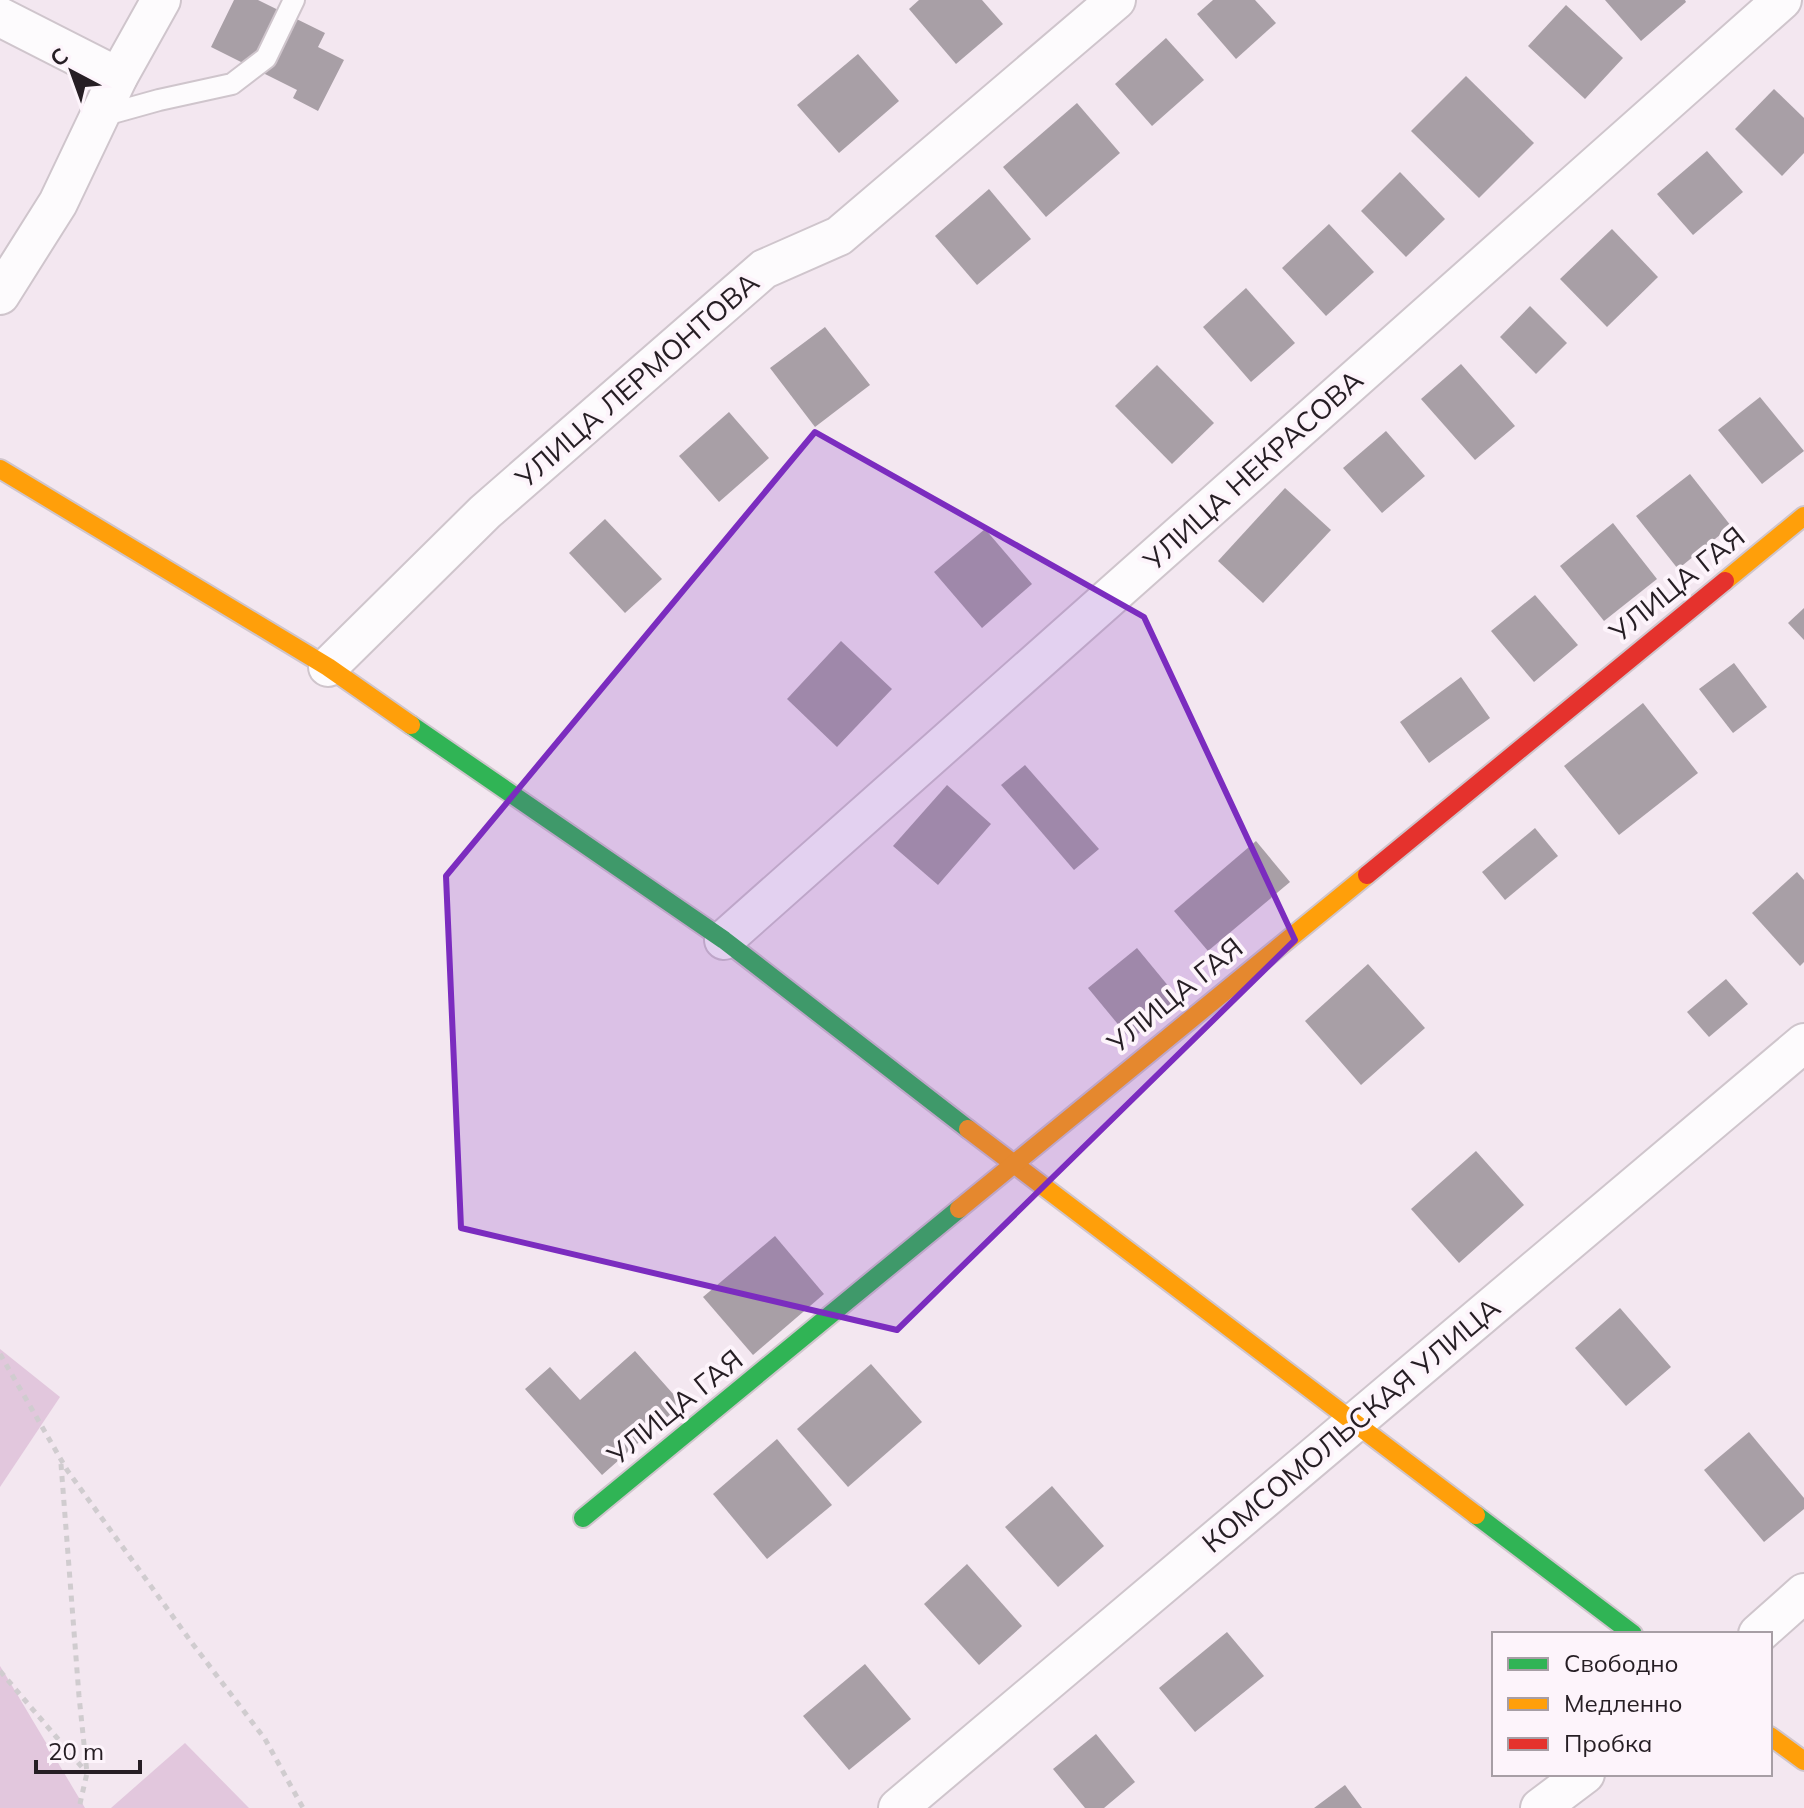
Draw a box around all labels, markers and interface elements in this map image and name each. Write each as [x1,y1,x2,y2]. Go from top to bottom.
north arrow [32,32,112,112]
text: С [44,41,74,72]
street label: УЛИЦА ЛЕРМОНТОВА [507,264,766,496]
street label: УЛИЦА НЕКРАСОВА [1135,362,1370,578]
street label: УЛИЦА ГАЯ [1601,518,1751,649]
street label: УЛИЦА ГАЯ [1099,929,1249,1060]
street label: КОМСОМОЛЬСКАЯ УЛИЦА [1195,1289,1507,1560]
street label: УЛИЦА ГАЯ [599,1341,749,1472]
legend [1492,1632,1772,1776]
text: Свободно [1564,1648,1679,1678]
text: Медленно [1564,1688,1683,1718]
scale bar [36,1724,140,1774]
text: Пробка [1564,1728,1652,1758]
text: 20 m [48,1736,104,1766]

